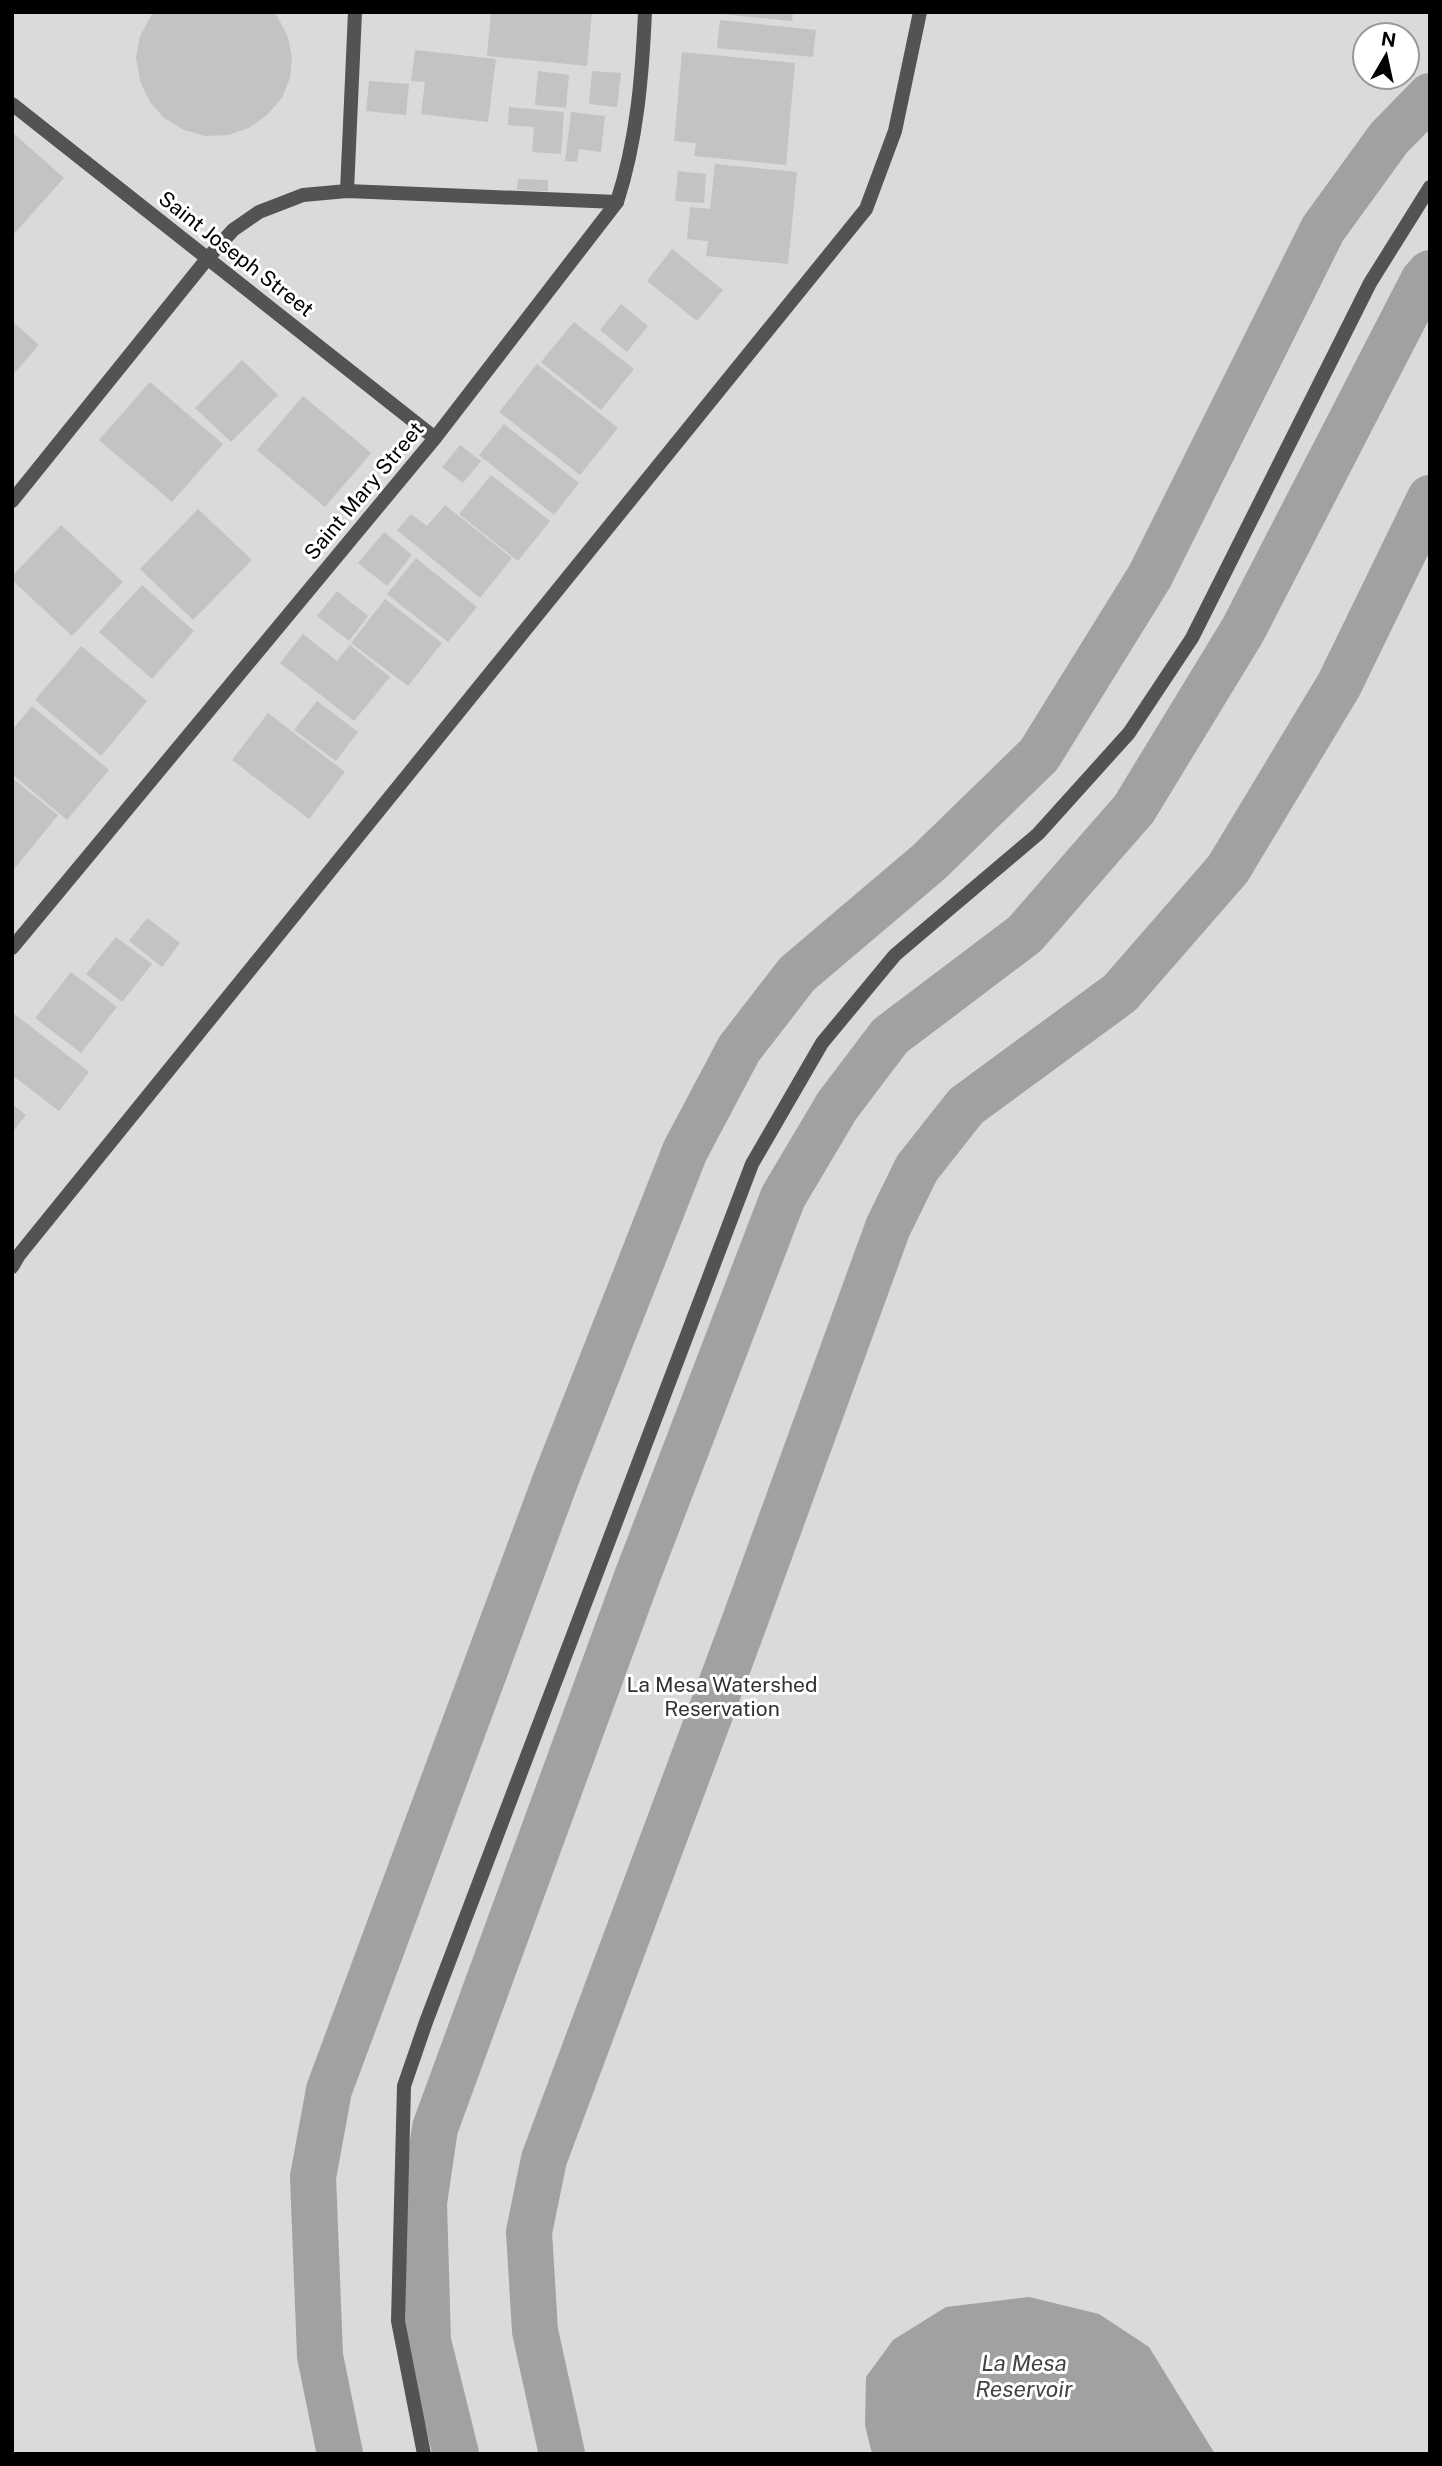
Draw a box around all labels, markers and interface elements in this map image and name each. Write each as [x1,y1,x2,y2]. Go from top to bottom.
north arrow [1351,21,1421,91]
text: N [1380,27,1398,51]
street label: Saint Joseph Street [154,185,319,322]
street label: Saint Mary Street [299,417,429,565]
park label: La Mesa Watershed Reservation [626,1672,818,1721]
water label: La Mesa Reservoir [975,2349,1073,2402]

